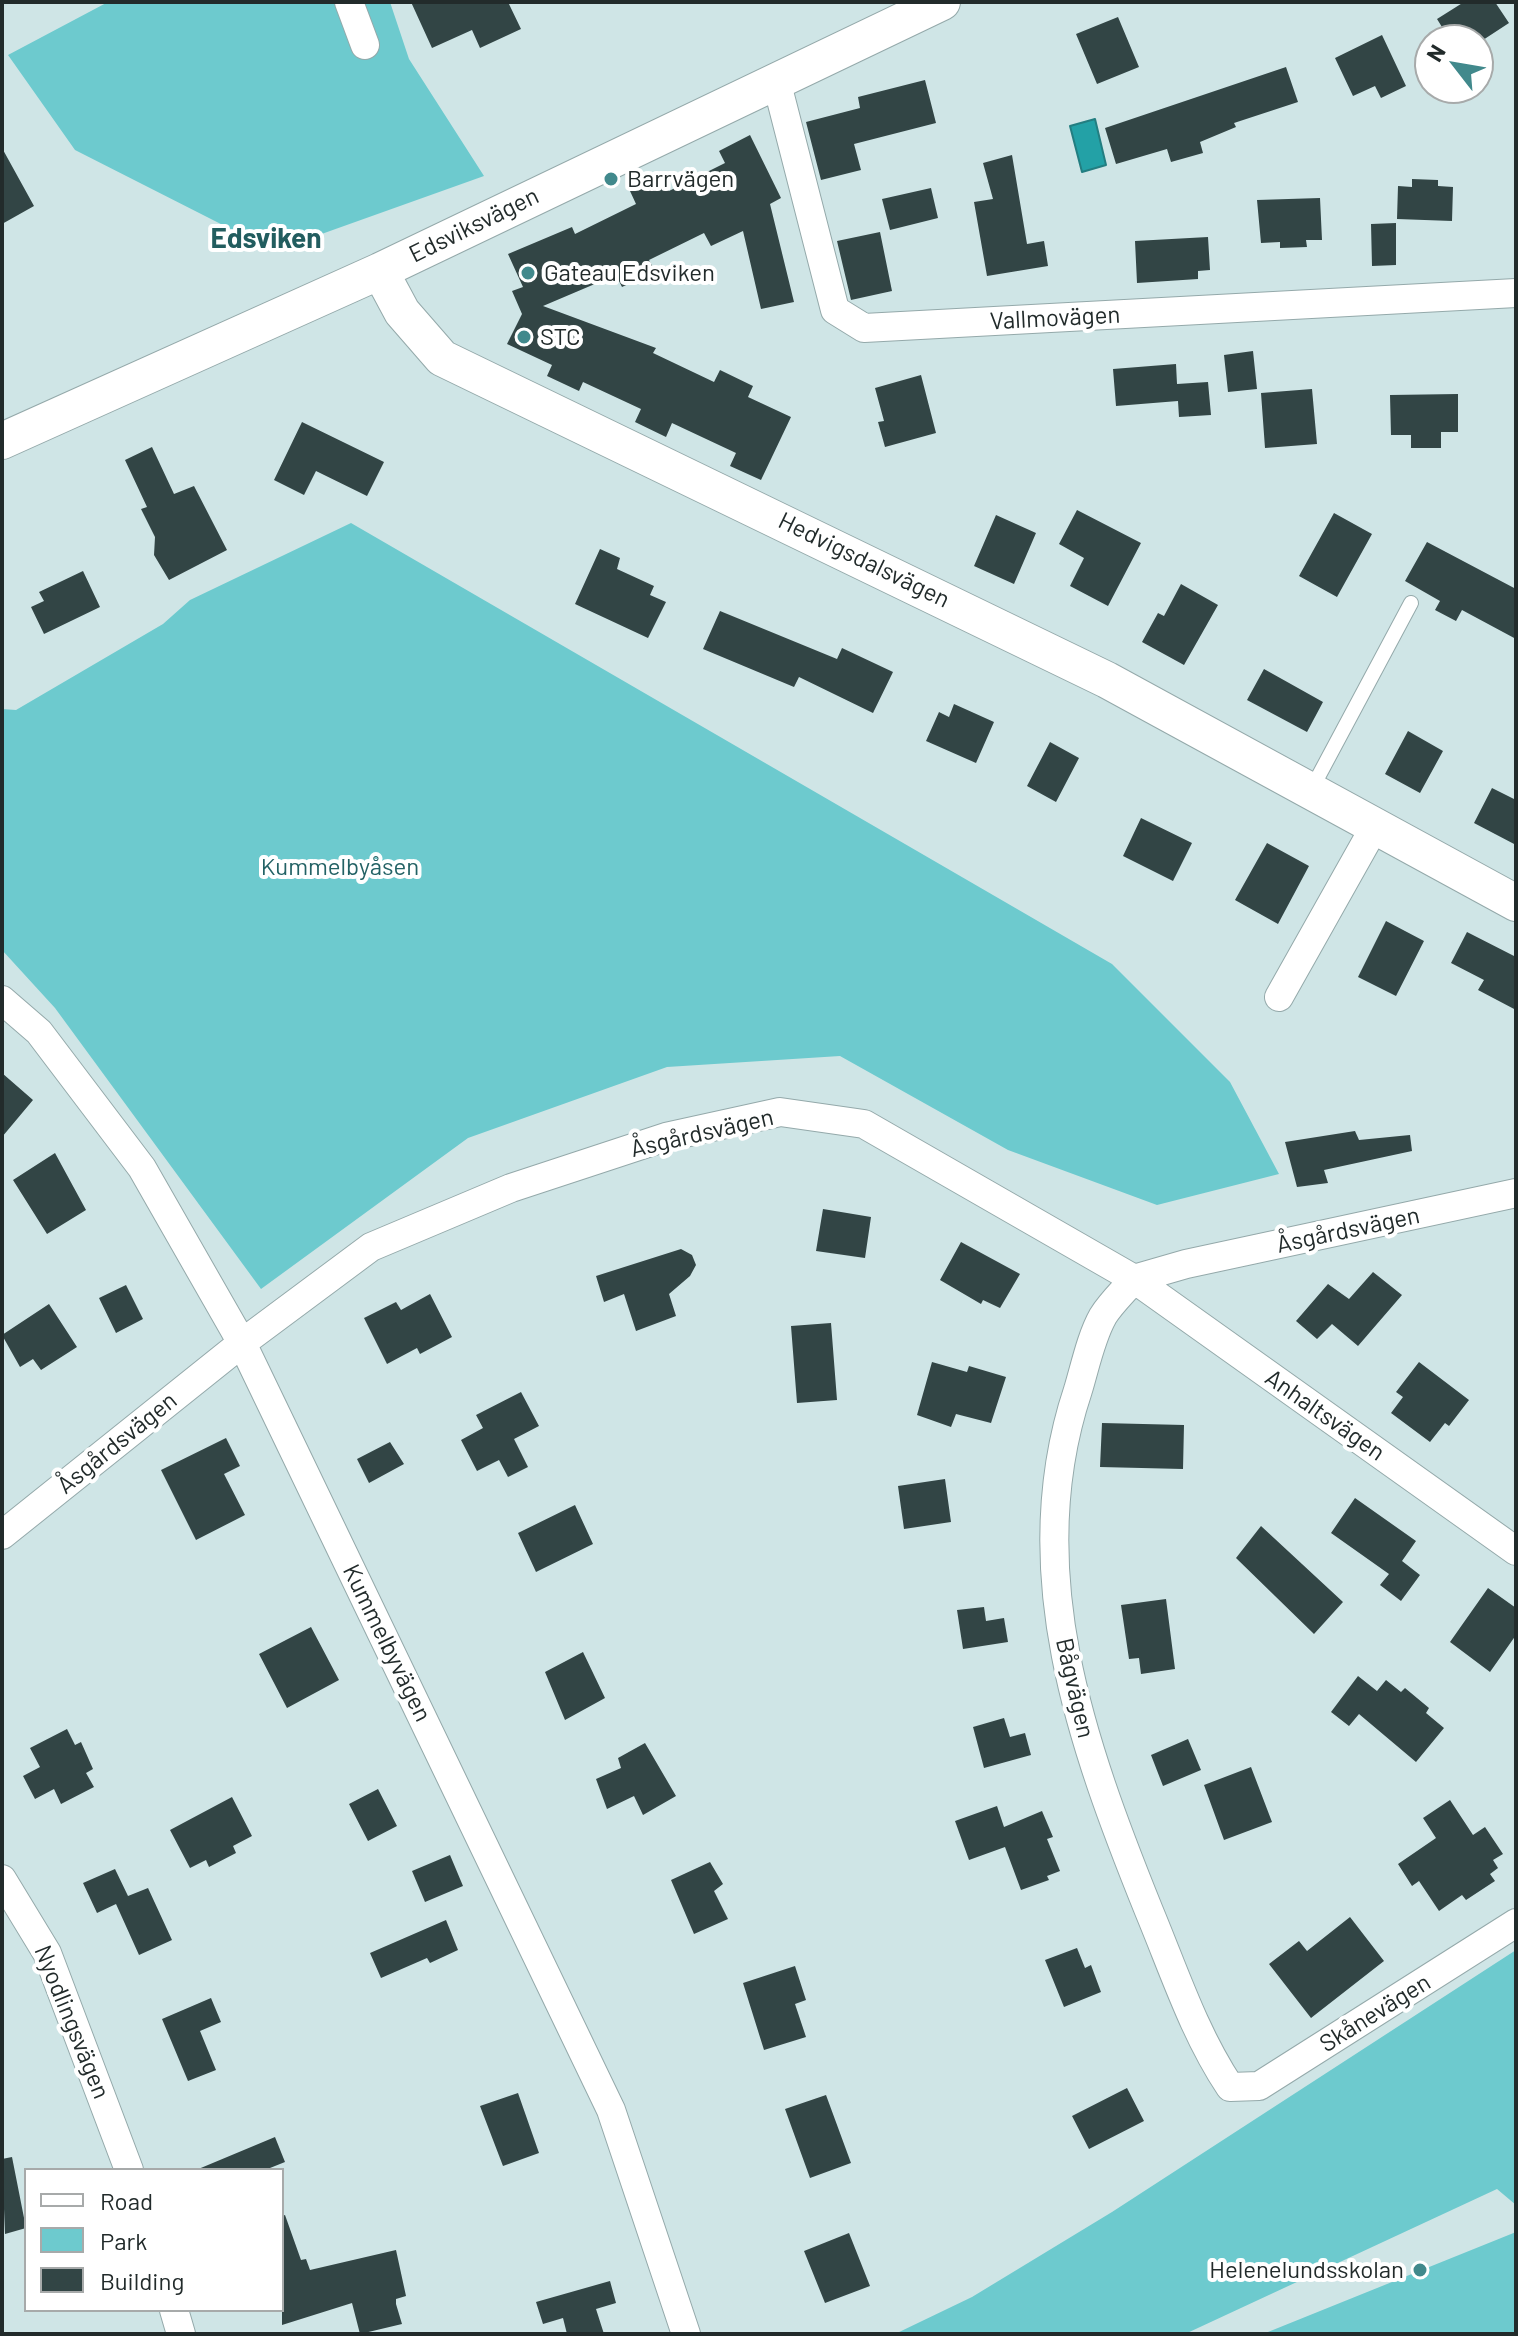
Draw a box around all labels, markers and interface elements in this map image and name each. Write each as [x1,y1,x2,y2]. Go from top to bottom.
north arrow [1414,24,1494,104]
text: N [1420,40,1450,66]
place label: Barrvägen [627,165,734,193]
marker: Barrvägen [602,170,620,188]
street label: Edsviksvägen [404,181,544,269]
district label: Edsviken [210,222,322,256]
place label: Gateau Edsviken [544,259,715,287]
marker: Gateau Edsviken [519,264,537,282]
street label: Vallmovägen [989,300,1121,336]
place label: STC [540,323,581,351]
marker: STC [515,328,533,346]
street label: Hedvigsdalsvägen [774,506,954,614]
park label: Kummelbyåsen [261,853,419,881]
street label: Åsgårdsvägen [628,1103,776,1163]
street label: Åsgårdsvägen [1274,1201,1422,1259]
street label: Anhaltsvägen [1260,1363,1390,1467]
street label: Åsgårdsvägen [51,1386,183,1500]
street label: Kummelbyvägen [337,1560,437,1726]
street label: Bågvägen [1050,1635,1100,1741]
street label: Nyodlingsvägen [28,1941,116,2103]
street label: Skånevägen [1314,1968,1436,2058]
legend [24,2168,284,2312]
text: Road [100,2186,153,2215]
text: Park [100,2226,147,2255]
place label: Helenelundsskolan [1209,2256,1404,2284]
marker: Helenelundsskolan [1411,2261,1429,2279]
text: Building [100,2266,184,2295]

